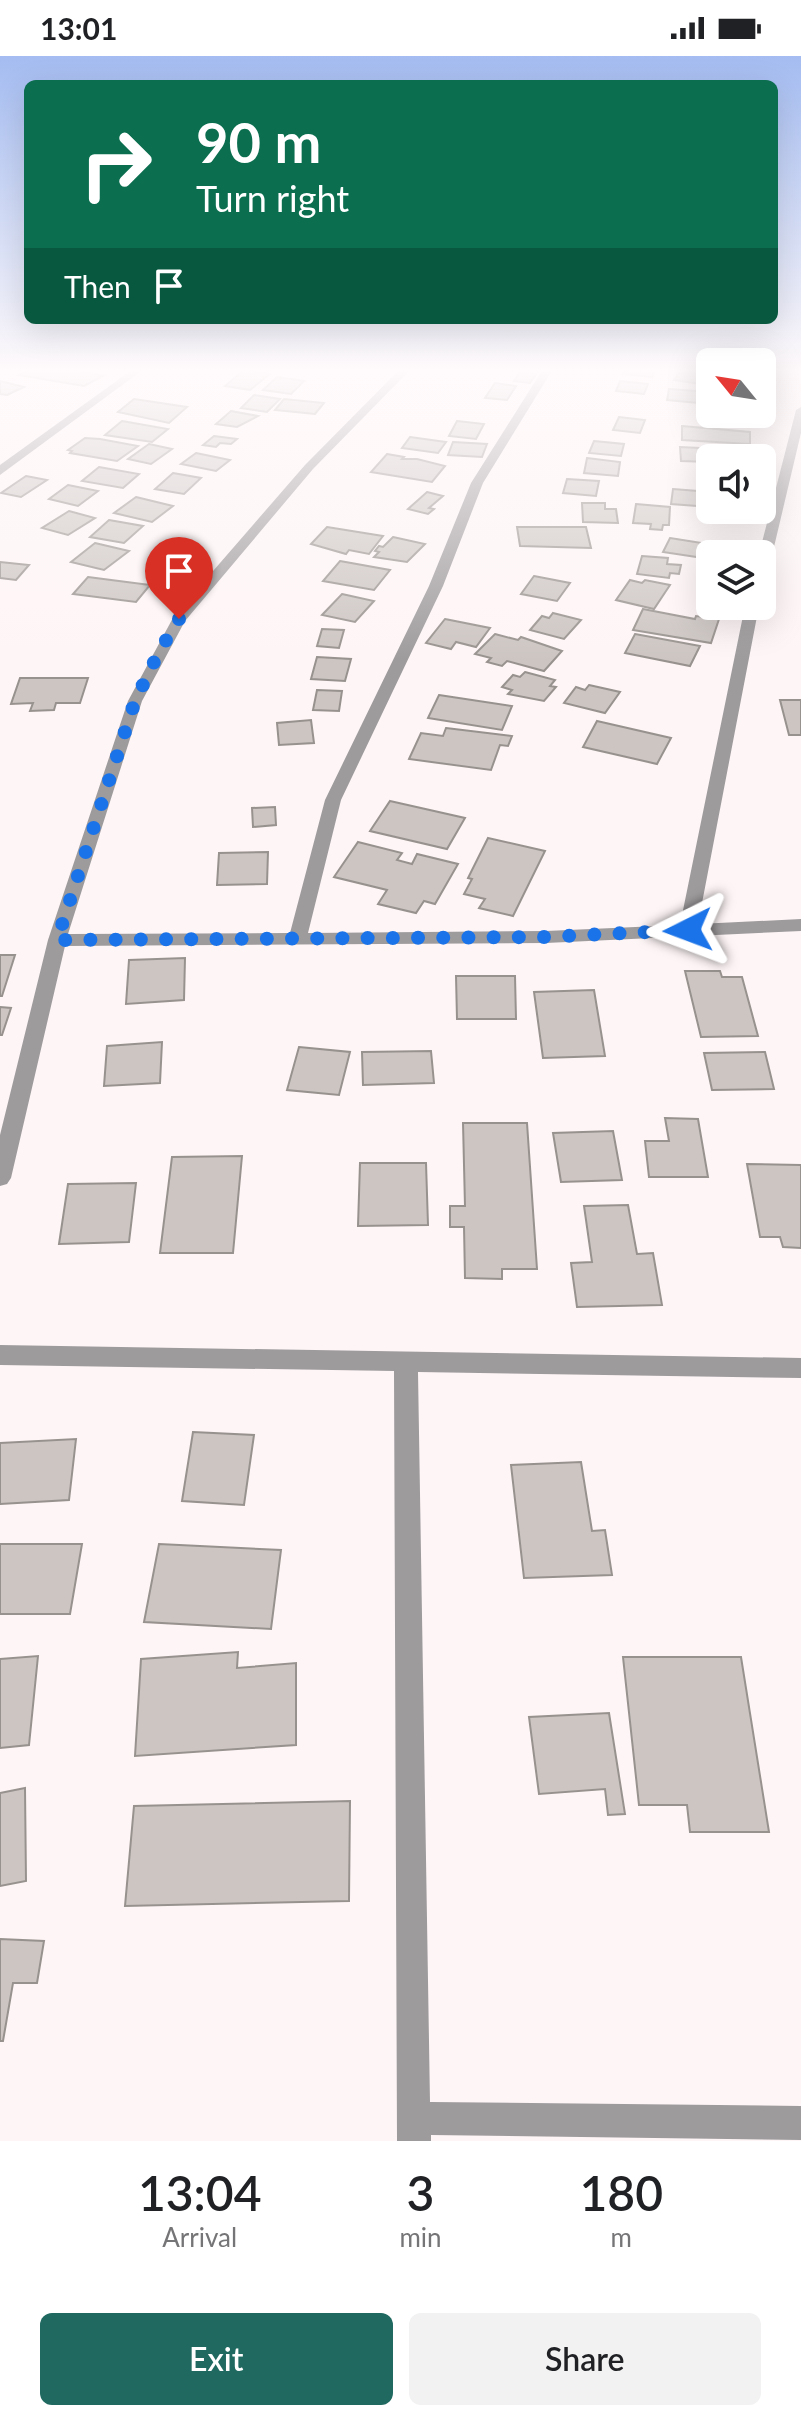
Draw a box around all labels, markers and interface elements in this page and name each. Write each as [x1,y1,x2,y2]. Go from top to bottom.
text: 13:01 [40,10,117,46]
text: 90 m [196,108,321,175]
icon: right [64,112,168,216]
text: Turn right [196,176,349,220]
icon: arrive [147,264,191,308]
text: Then [64,268,131,304]
north arrow [696,348,776,428]
map controls [696,348,776,620]
button: sound [696,444,776,524]
pin [145,537,213,619]
button: layers [696,540,776,620]
icon: arrive [157,549,201,593]
position arrow [646,888,730,972]
text: 13:04 [138,2164,262,2221]
text: 3 [407,2164,434,2221]
text: 180 [580,2164,663,2221]
text: Arrival [162,2221,237,2253]
text: min [399,2221,442,2253]
text: m [611,2221,632,2253]
button: Exit [40,2313,393,2405]
button: Share [409,2313,761,2405]

